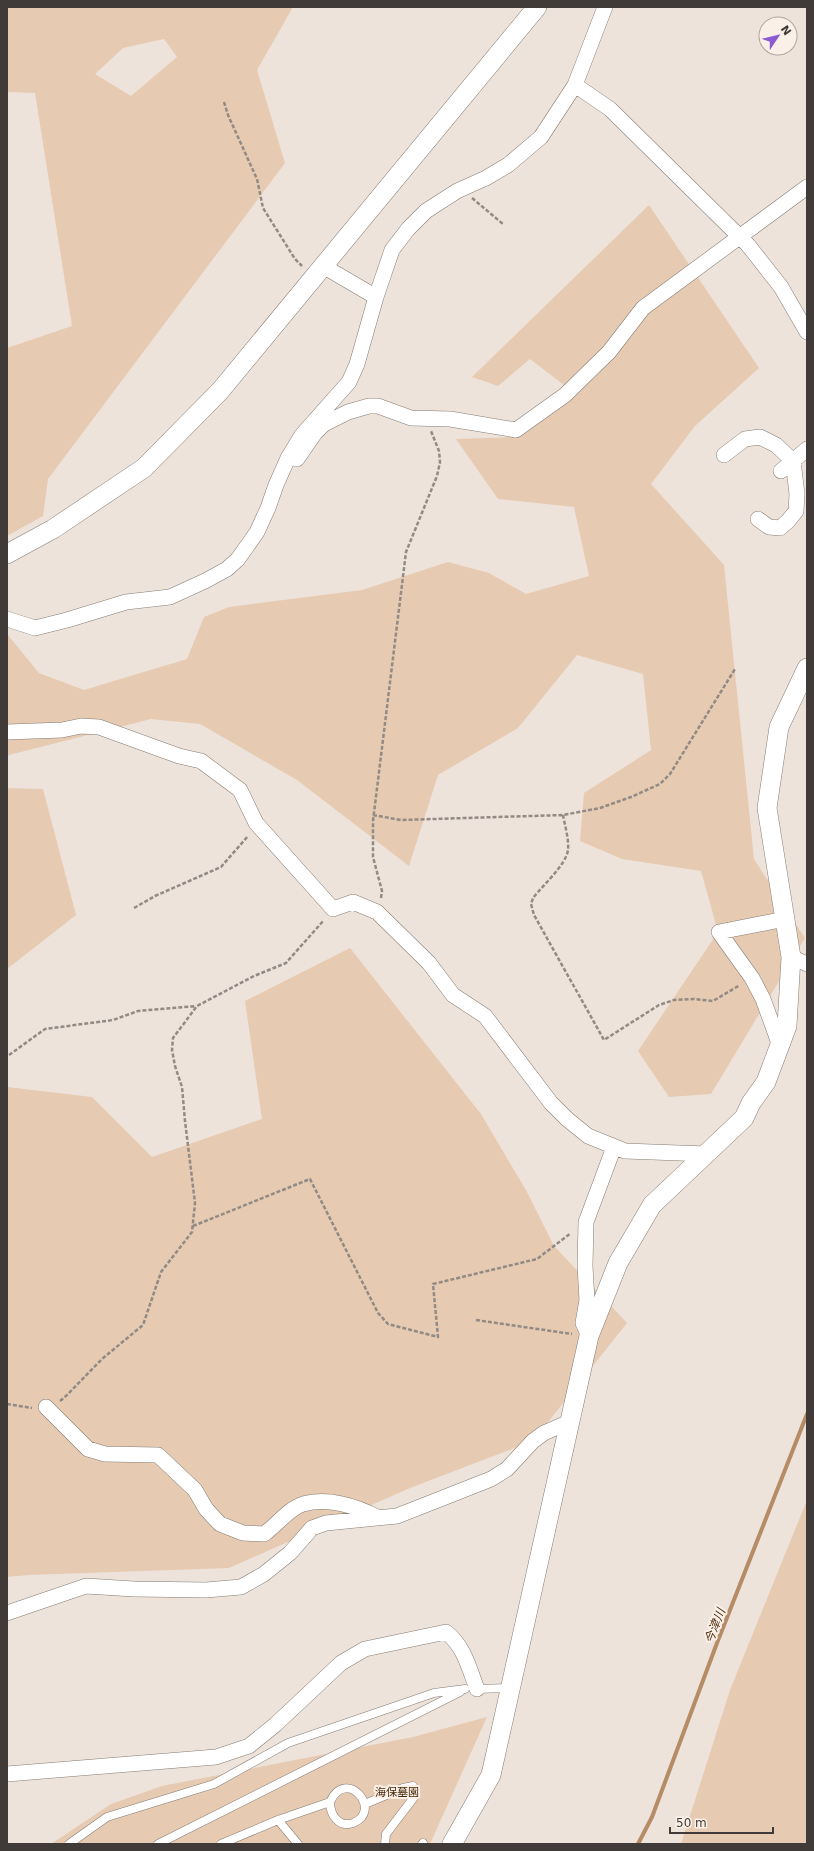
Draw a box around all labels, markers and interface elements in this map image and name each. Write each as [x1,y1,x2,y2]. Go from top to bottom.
north arrow [758,16,798,56]
text: N [778,23,794,38]
water label: 今津川 [702,1605,729,1645]
park label: 海保墓園 [375,1786,419,1799]
scale bar [670,1809,773,1835]
text: 50 m [676,1816,707,1830]

